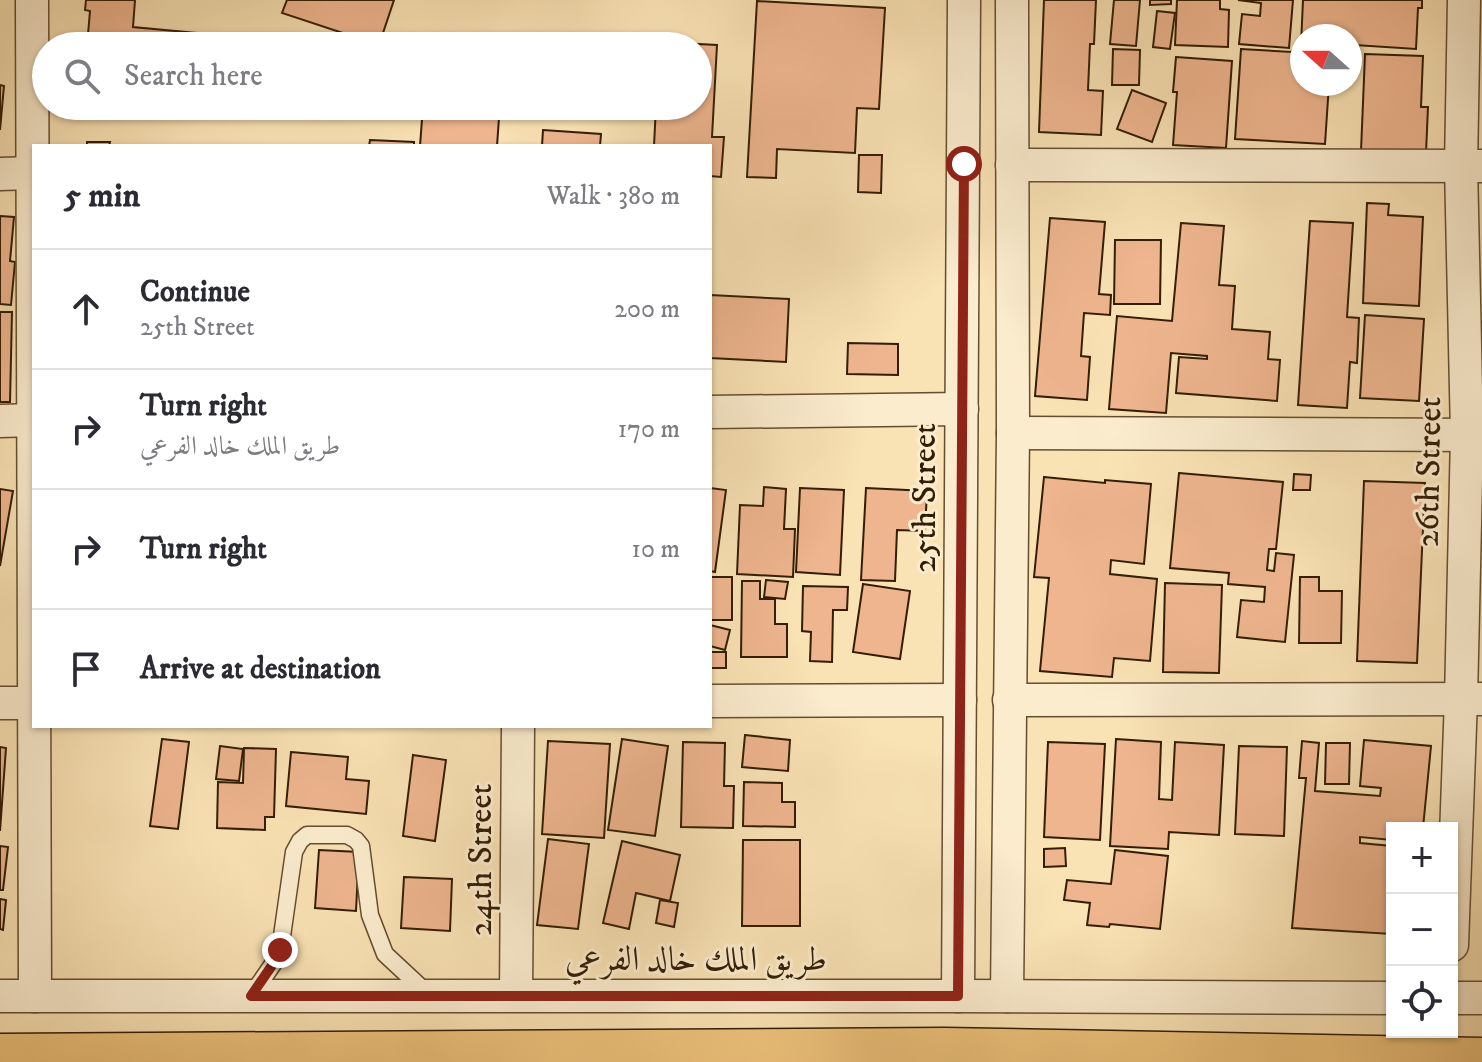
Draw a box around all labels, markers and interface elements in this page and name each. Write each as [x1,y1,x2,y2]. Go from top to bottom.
north arrow [1290,24,1362,96]
search box [32,32,712,120]
icon: search [60,54,104,98]
text: Search here [124,58,263,95]
route start [946,146,982,182]
text: 5 min [64,175,140,217]
text: Walk · 380 m [547,180,680,213]
text: Continue [140,274,250,311]
icon: ahead [64,287,108,331]
text: 200 m [614,293,680,326]
text: 25th Street [140,311,255,344]
text: Turn right [140,388,267,425]
street label: 26th Street [1407,396,1451,548]
icon: right [64,407,108,451]
text: 170 m [618,413,680,446]
street label: 25th Street [904,423,946,573]
text: طريق الملك خالد الفرعي [140,430,340,463]
icon: right [64,527,108,571]
text: Turn right [140,531,267,568]
text: 10 m [631,533,680,566]
icon: arrive [64,647,108,691]
text: Arrive at destination [140,651,381,688]
street label: 24th Street [460,784,502,936]
map controls [1386,822,1458,1038]
button: + [1386,822,1458,894]
button: − [1386,894,1458,966]
route end [262,932,298,968]
street label: طريق الملك خالد الفرعي [565,939,827,986]
button: locate [1386,966,1458,1038]

